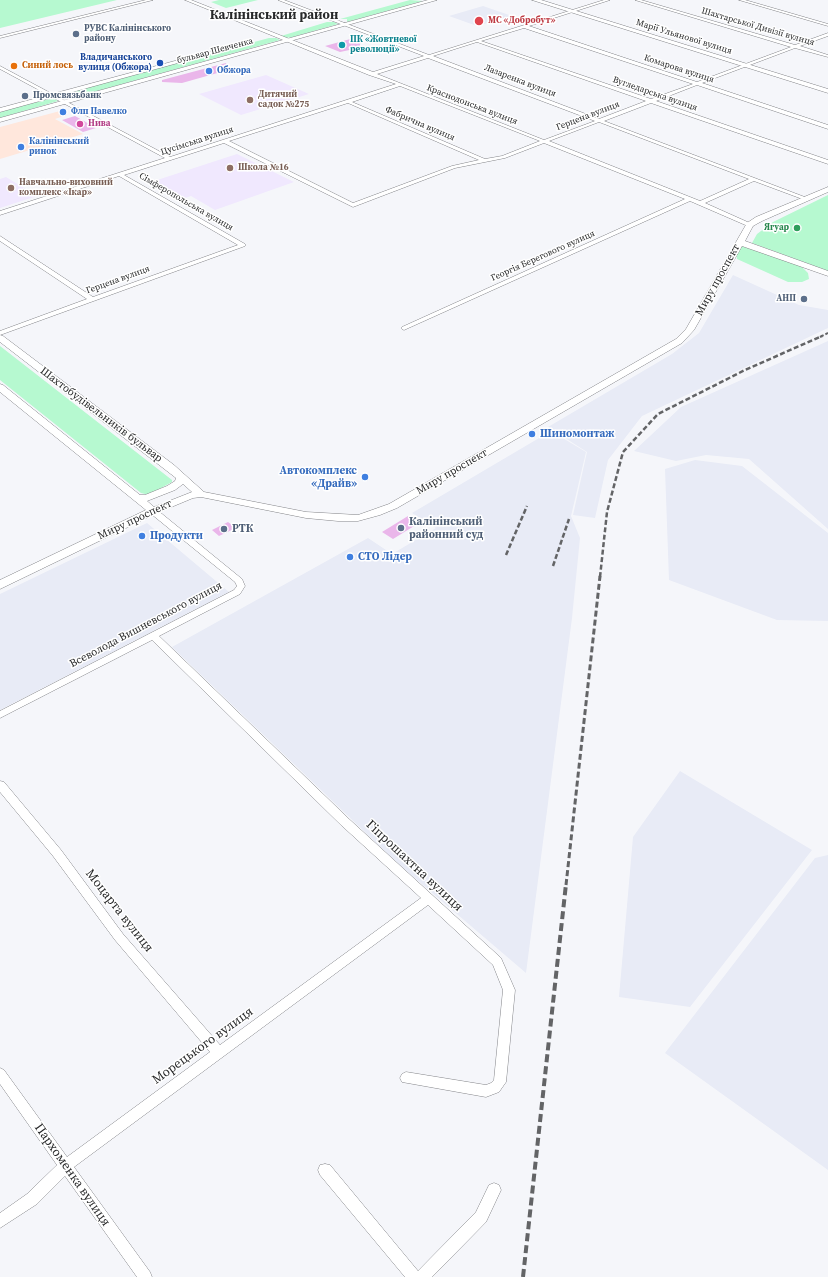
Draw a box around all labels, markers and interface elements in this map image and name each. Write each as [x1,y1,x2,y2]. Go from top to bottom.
street label: Шахтарської Дивізії вулиця [700,6,816,48]
district label: Калінінський район [210,8,338,24]
marker: МС «Добробут» [473,15,485,27]
place label: МС «Добробут» [488,16,555,26]
street label: Марії Ульянової вулиця [635,17,733,57]
place label: РУВС Калінінського району [84,24,171,45]
marker: РУВС Калінінського району [71,29,81,39]
place label: ПК «Жовтневої революції» [350,35,417,56]
street label: бульвар Шевченка [176,36,254,66]
marker: ПК «Жовтневої революції» [337,40,347,50]
place label: Владичанського вулиця (Обжора) [78,53,152,74]
street label: Комарова вулиця [642,53,716,85]
marker: Владичанського вулиця (Обжора) [155,58,165,68]
marker: Синий лось [9,61,19,71]
place label: Синий лось [22,61,73,71]
street label: Лазаренка вулиця [483,62,557,100]
marker: Обжора [204,66,214,76]
place label: Обжора [217,66,251,76]
street label: Вугледарська вулиця [611,74,699,114]
street label: Краснодонська вулиця [425,83,519,127]
place label: Дитячий садок №275 [258,90,309,111]
marker: Промсвязьбанк [20,91,30,101]
place label: Промсвязьбанк [33,91,101,101]
marker: Дитячий садок №275 [245,95,255,105]
street label: Герцена вулиця [555,99,621,133]
street label: Фабрична вулиця [384,104,456,144]
marker: Флп Павелко [58,107,68,117]
place label: Флп Павелко [71,107,127,117]
marker: Нива [75,119,85,129]
place label: Нива [88,119,110,129]
street label: Цусімська вулиця [159,124,235,158]
place label: Калінінський ринок [29,137,89,158]
marker: Калінінський ринок [16,142,26,152]
marker: Школа №16 [225,163,235,173]
place label: Школа №16 [238,163,289,173]
street label: Сімферопольська вулиця [137,171,235,233]
place label: Навчально-виховний комплекс «Ікар» [19,178,113,199]
marker: Навчально-виховний комплекс «Ікар» [6,183,16,193]
place label: Ягуар [764,223,789,233]
marker: Ягуар [792,223,802,233]
street label: Георгія Берегового вулиця [489,228,597,284]
street label: Миру проспект [693,242,743,318]
street label: Герцена вулиця [85,263,151,297]
place label: АНП [776,294,796,304]
marker: АНП [799,294,809,304]
street label: Шахтобудівельників бульвар [37,365,165,465]
place label: Шиномонтаж [540,427,614,441]
marker: Шиномонтаж [527,429,537,439]
street label: Миру проспект [414,446,490,498]
place label: Автокомплекс «Драйв» [280,464,357,490]
marker: Автокомплекс «Драйв» [360,472,370,482]
street label: Миру проспект [96,497,174,543]
place label: Калінінський районний суд [409,515,483,541]
place label: РТК [232,522,253,536]
marker: Калінінський районний суд [396,523,406,533]
marker: РТК [219,524,229,534]
place label: Продукти [150,529,203,543]
marker: Продукти [137,531,147,541]
place label: СТО Лідер [358,550,412,564]
marker: СТО Лідер [345,552,355,562]
street label: Всеволода Вишневського вулиця [68,579,224,671]
street label: Гіпрошахтна вулиця [362,817,466,915]
street label: Моцарта вулиця [82,867,156,955]
street label: Морецького вулиця [149,1004,257,1088]
street label: Пархоменка вулиця [31,1121,113,1229]

